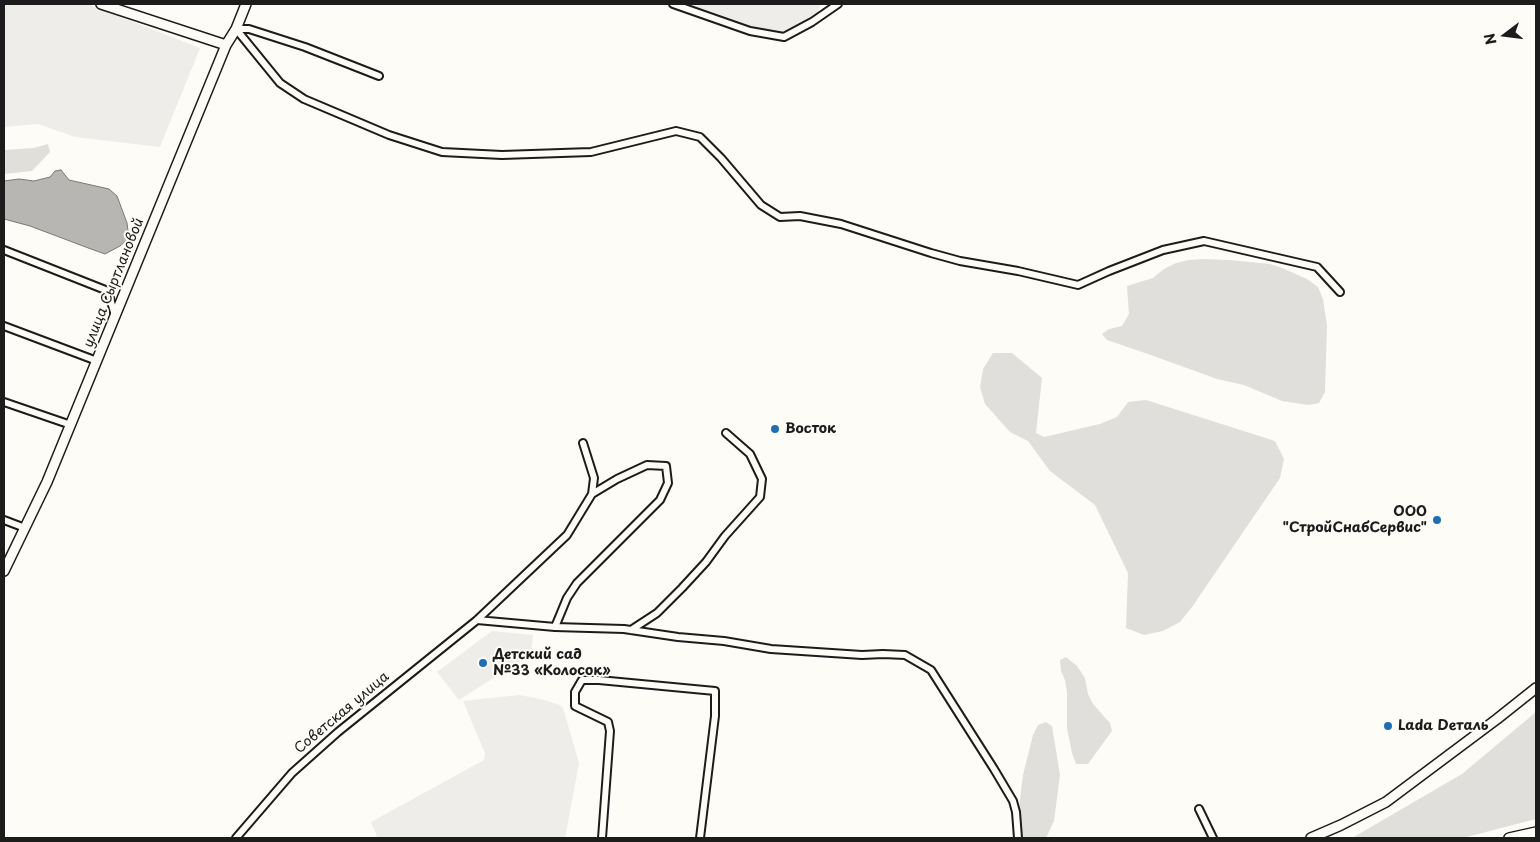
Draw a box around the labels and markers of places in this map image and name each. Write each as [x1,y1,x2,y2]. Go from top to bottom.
place label: Восток [785,421,836,437]
marker: Восток [769,423,781,435]
place label: ООО "СтройСнабСервис" [1283,504,1427,536]
marker: ООО "СтройСнабСервис" [1431,514,1443,526]
place label: Детский сад №33 «Колосок» [493,647,611,680]
marker: Детский сад №33 «Колосок» [477,657,489,669]
place label: Lada Dеталь [1398,718,1488,734]
marker: Lada Dеталь [1382,720,1394,732]

